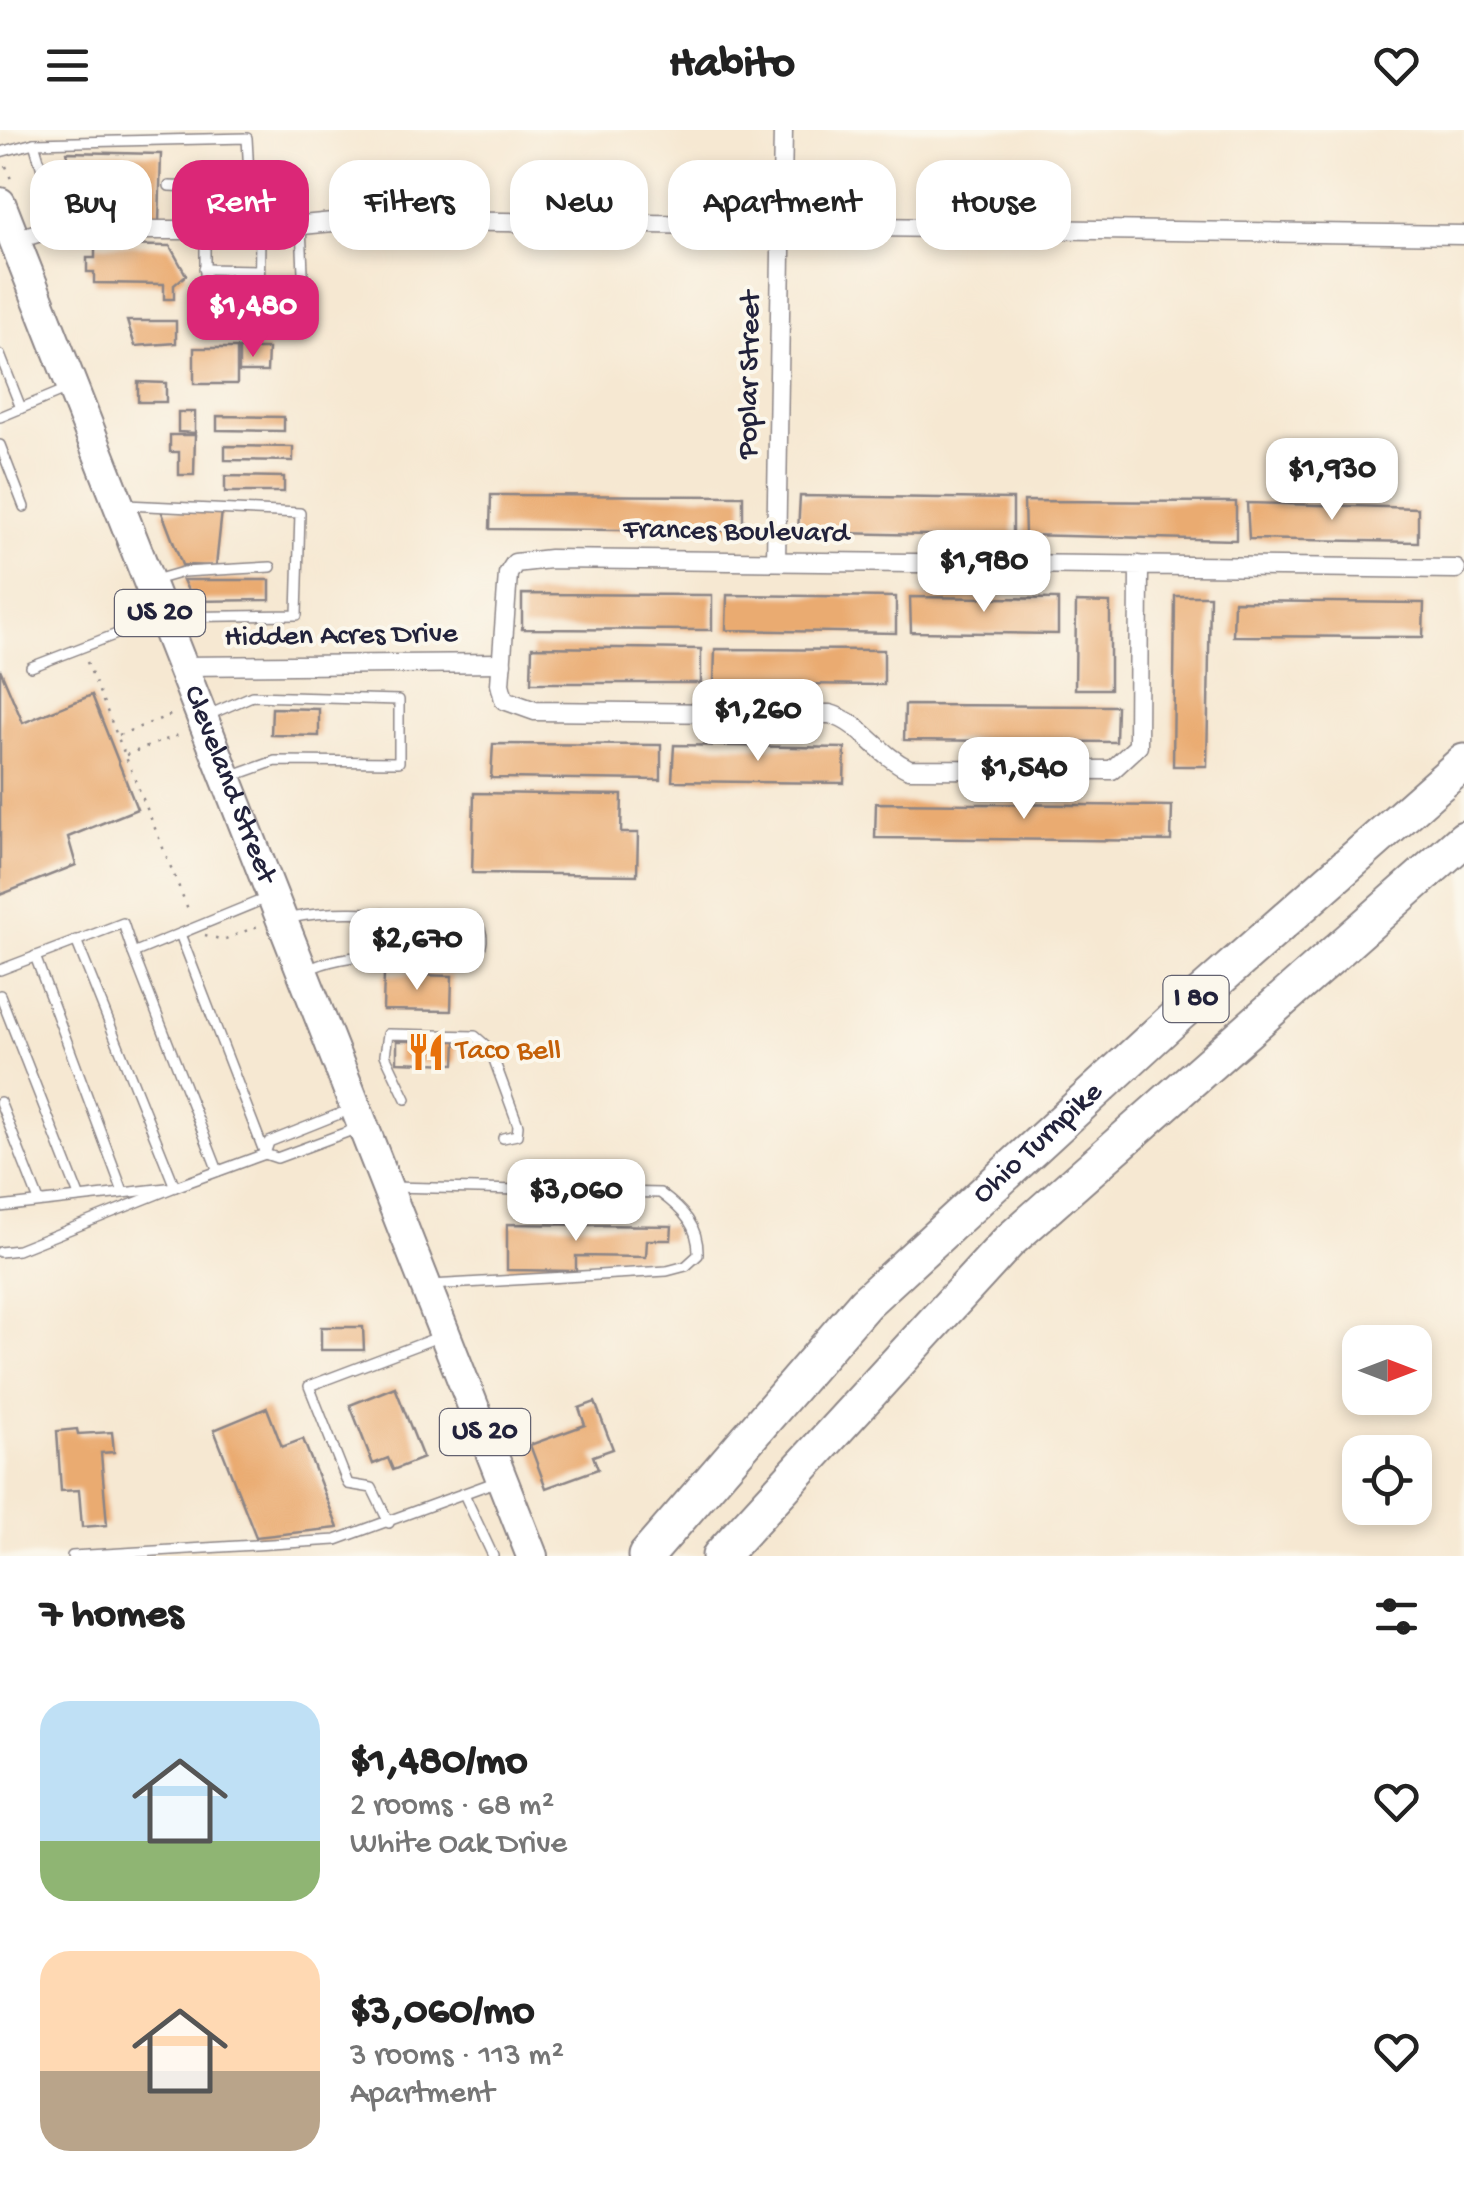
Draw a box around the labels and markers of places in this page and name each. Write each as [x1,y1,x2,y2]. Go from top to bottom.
pin: $1,480 [172,275,334,360]
pin: $1,930 [1251,438,1413,523]
pin: $1,980 [903,530,1065,615]
pin: $1,260 [677,679,839,764]
pin: $1,540 [943,737,1105,822]
pin: $2,670 [336,908,498,993]
restaurant icon: Taco Bell [405,1031,447,1073]
place label: Taco Bell [454,1035,561,1070]
pin: $3,060 [495,1159,657,1244]

